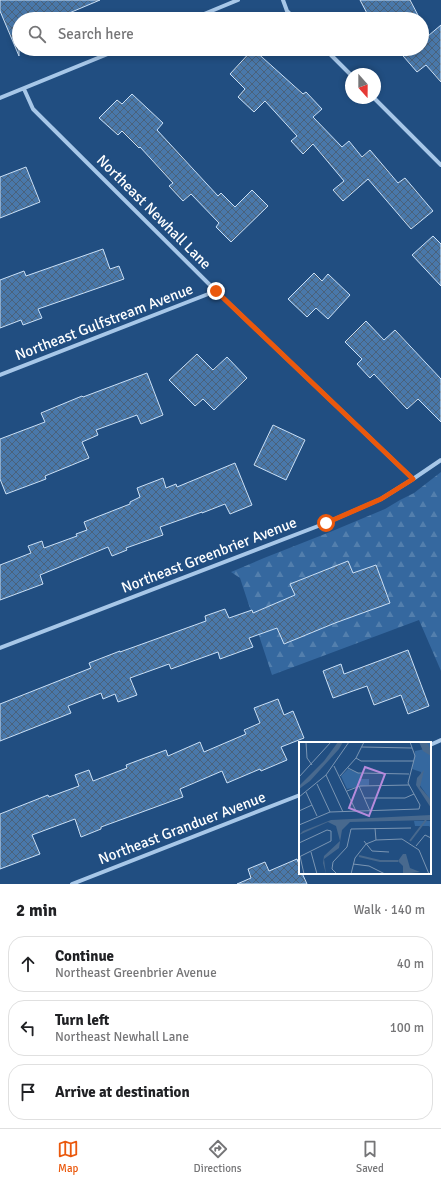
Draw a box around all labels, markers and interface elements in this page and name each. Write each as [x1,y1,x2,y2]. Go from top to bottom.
search box [12,12,429,56]
icon: search [26,23,48,45]
text: Search here [58,25,134,43]
north arrow [345,68,381,104]
street label: Northeast Newhall Lane [93,151,215,273]
street label: Northeast Gulfstream Avenue [13,280,195,364]
route end [207,282,225,300]
street label: Northeast Greenbrier Avenue [119,513,299,597]
route start [317,514,335,532]
inset map [299,742,431,874]
street label: Northeast Granduer Avenue [96,788,268,868]
text: 2 min [16,900,57,921]
text: Walk · 140 m [354,902,425,918]
text: Continue [55,947,114,965]
icon: ahead [17,953,39,975]
text: 40 m [397,956,424,972]
text: Northeast Greenbrier Avenue [55,965,217,981]
text: Turn left [55,1011,109,1029]
icon: left [17,1017,39,1039]
text: 100 m [390,1020,424,1036]
text: Northeast Newhall Lane [55,1029,189,1045]
icon: arrive [17,1081,39,1103]
text: Arrive at destination [55,1083,190,1101]
tab: Map [57,1138,79,1175]
tab: Directions [194,1138,242,1175]
tab: Saved [356,1138,384,1175]

